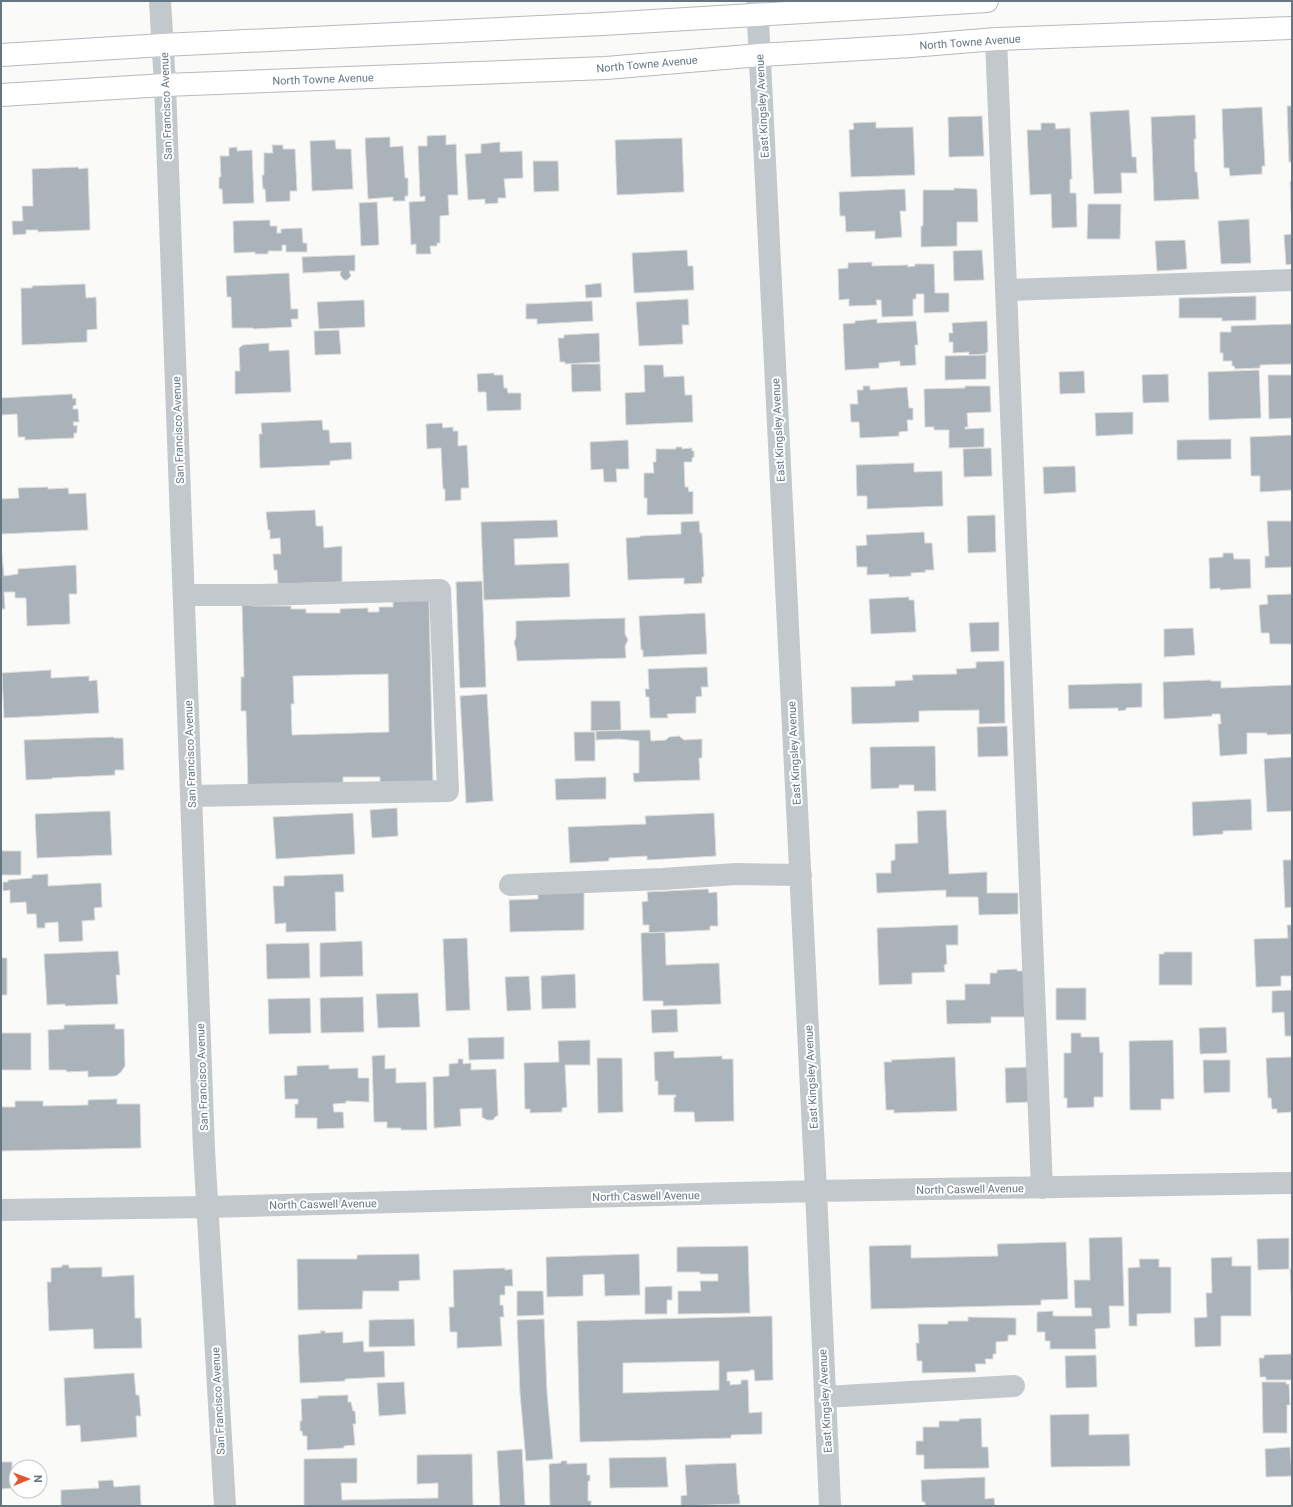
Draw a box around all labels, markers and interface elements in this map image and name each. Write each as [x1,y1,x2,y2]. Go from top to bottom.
street label: North Towne Avenue [919,32,1021,53]
street label: San Francisco Avenue [158,52,175,160]
street label: East Kingsley Avenue [753,53,772,158]
street label: North Towne Avenue [596,54,698,75]
street label: North Towne Avenue [272,71,374,88]
street label: San Francisco Avenue [170,376,187,484]
street label: East Kingsley Avenue [769,377,788,482]
street label: San Francisco Avenue [182,700,199,808]
street label: East Kingsley Avenue [785,700,804,805]
street label: San Francisco Avenue [194,1023,211,1131]
street label: East Kingsley Avenue [802,1024,821,1129]
street label: North Caswell Avenue [916,1182,1024,1197]
street label: North Caswell Avenue [592,1189,700,1204]
street label: North Caswell Avenue [269,1197,377,1212]
street label: San Francisco Avenue [209,1347,228,1455]
street label: East Kingsley Avenue [816,1348,835,1453]
north arrow [8,1459,48,1499]
text: N [31,1475,44,1483]

